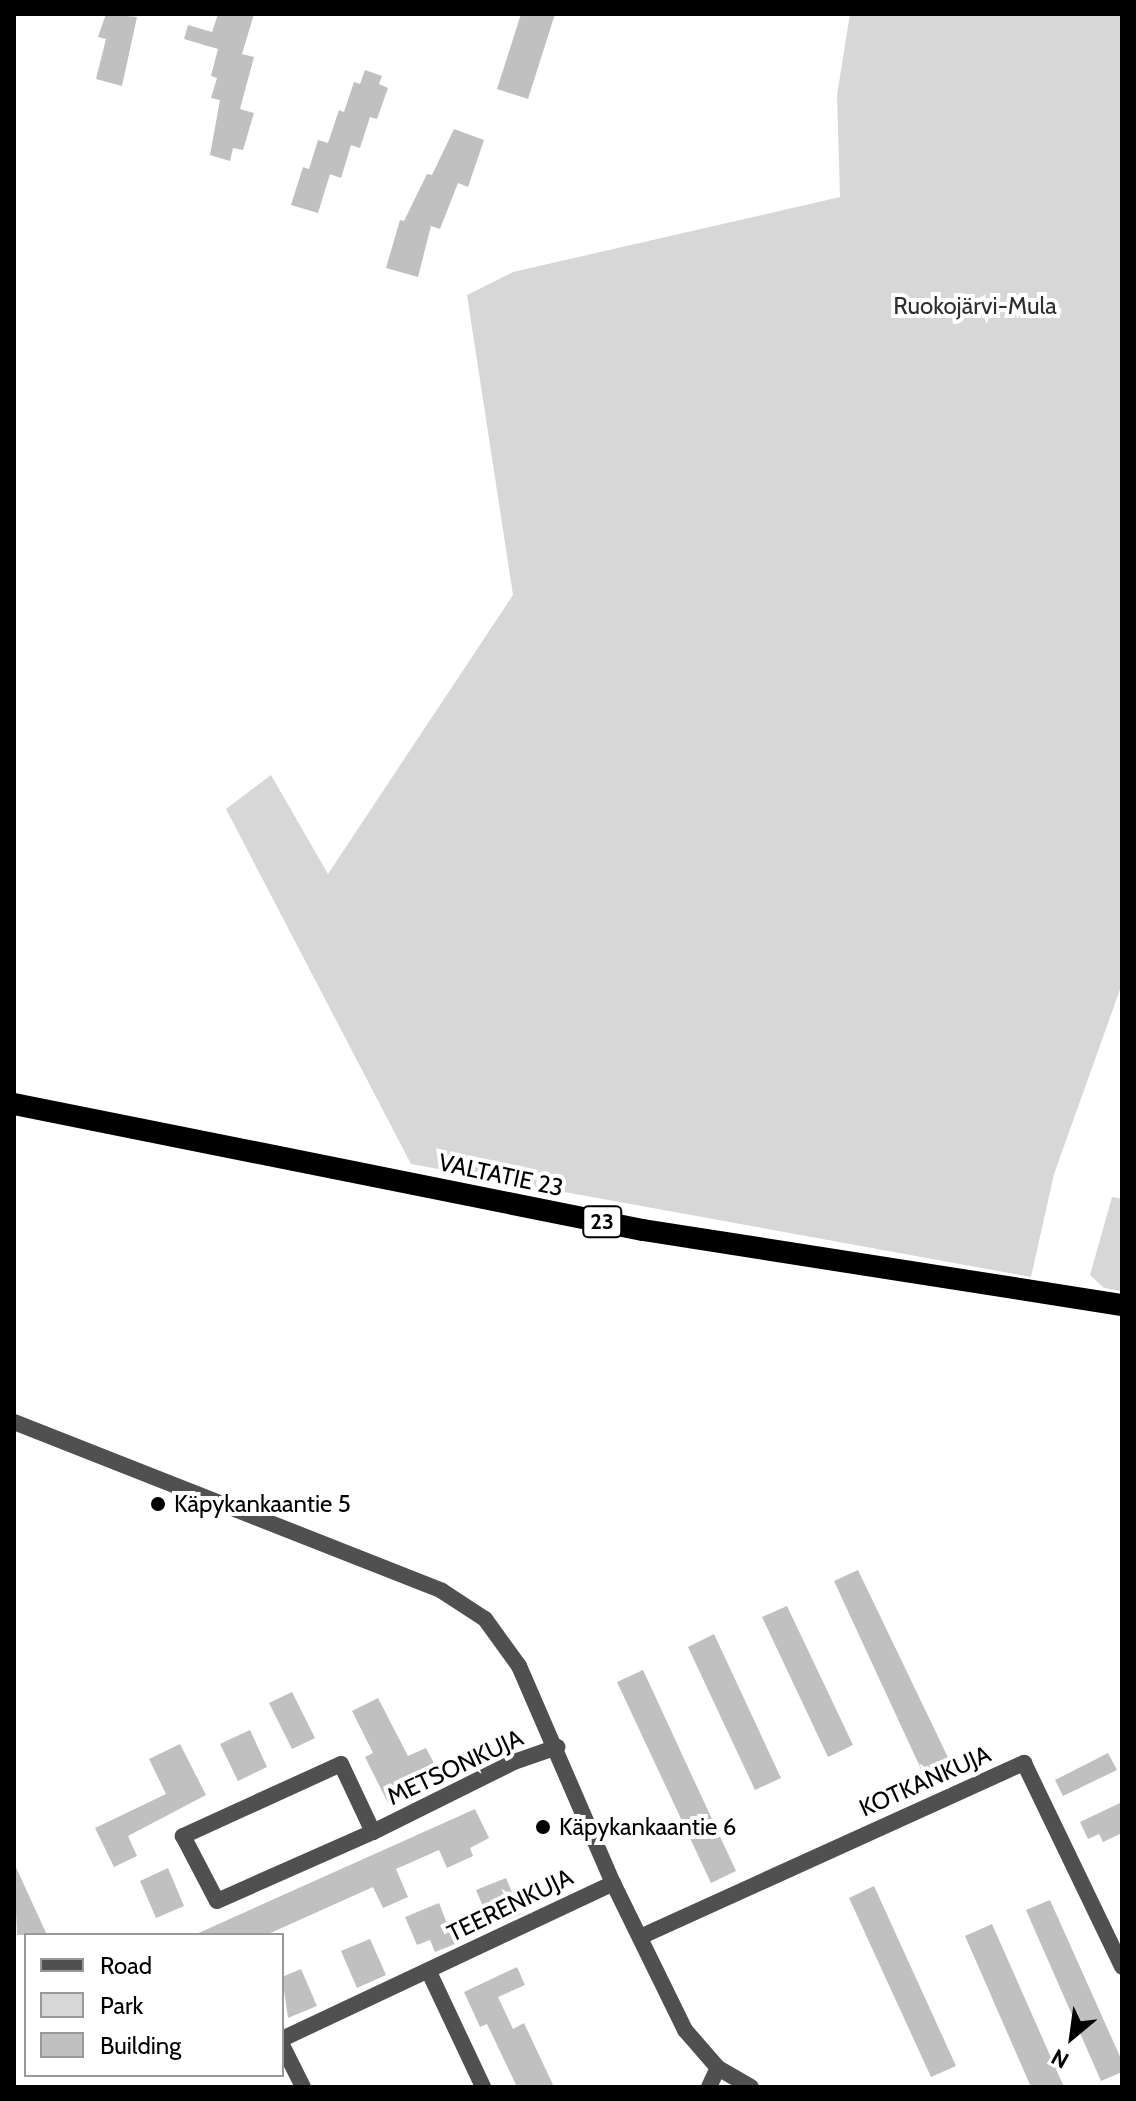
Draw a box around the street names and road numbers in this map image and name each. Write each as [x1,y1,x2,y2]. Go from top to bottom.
street label: VALTATIE 23 [436,1148,566,1202]
road number: 23 [582,1204,622,1240]
street label: METSONKUJA [382,1723,528,1811]
street label: KOTKANKUJA [855,1739,995,1823]
street label: TEERENKUJA [443,1862,577,1948]

